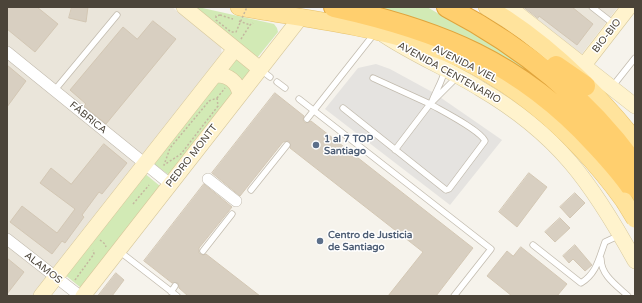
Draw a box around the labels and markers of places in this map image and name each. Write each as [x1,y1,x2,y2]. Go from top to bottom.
place label: 1 al 7 TOP Santiago [324,133,373,156]
marker: 1 al 7 TOP Santiago [311,140,321,150]
place label: Centro de Justicia de Santiago [328,229,412,252]
marker: Centro de Justicia de Santiago [315,236,325,246]

